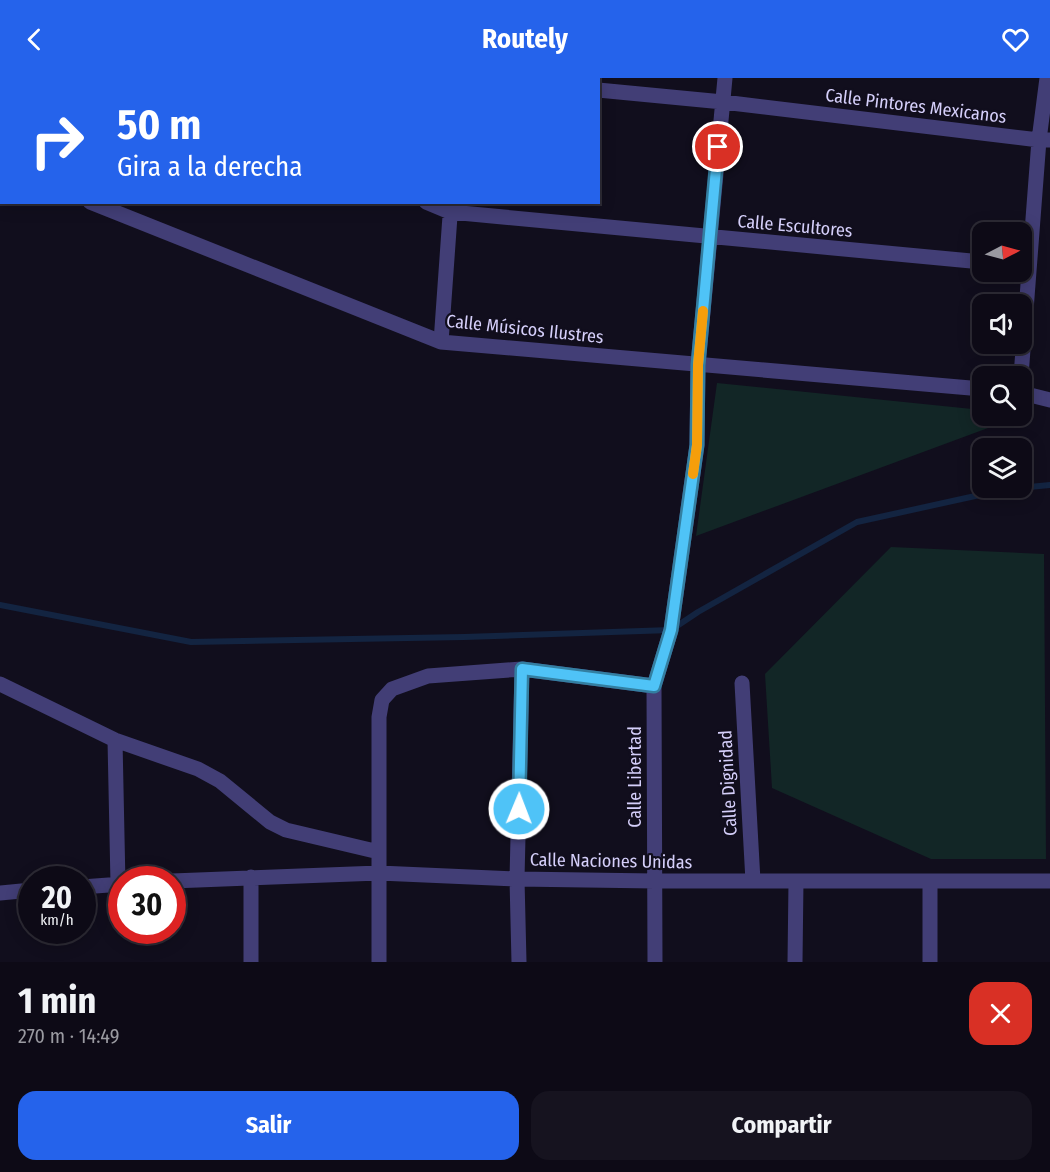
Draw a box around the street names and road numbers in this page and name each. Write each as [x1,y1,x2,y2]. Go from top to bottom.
street label: Calle Pintores Mexicanos [824,84,1008,128]
street label: Calle Escultores [737,210,854,242]
street label: Calle Músicos Ilustres [445,310,605,348]
street label: Calle Libertad [624,726,646,828]
street label: Calle Dignidad [714,730,742,836]
street label: Calle Naciones Unidas [530,849,693,873]

